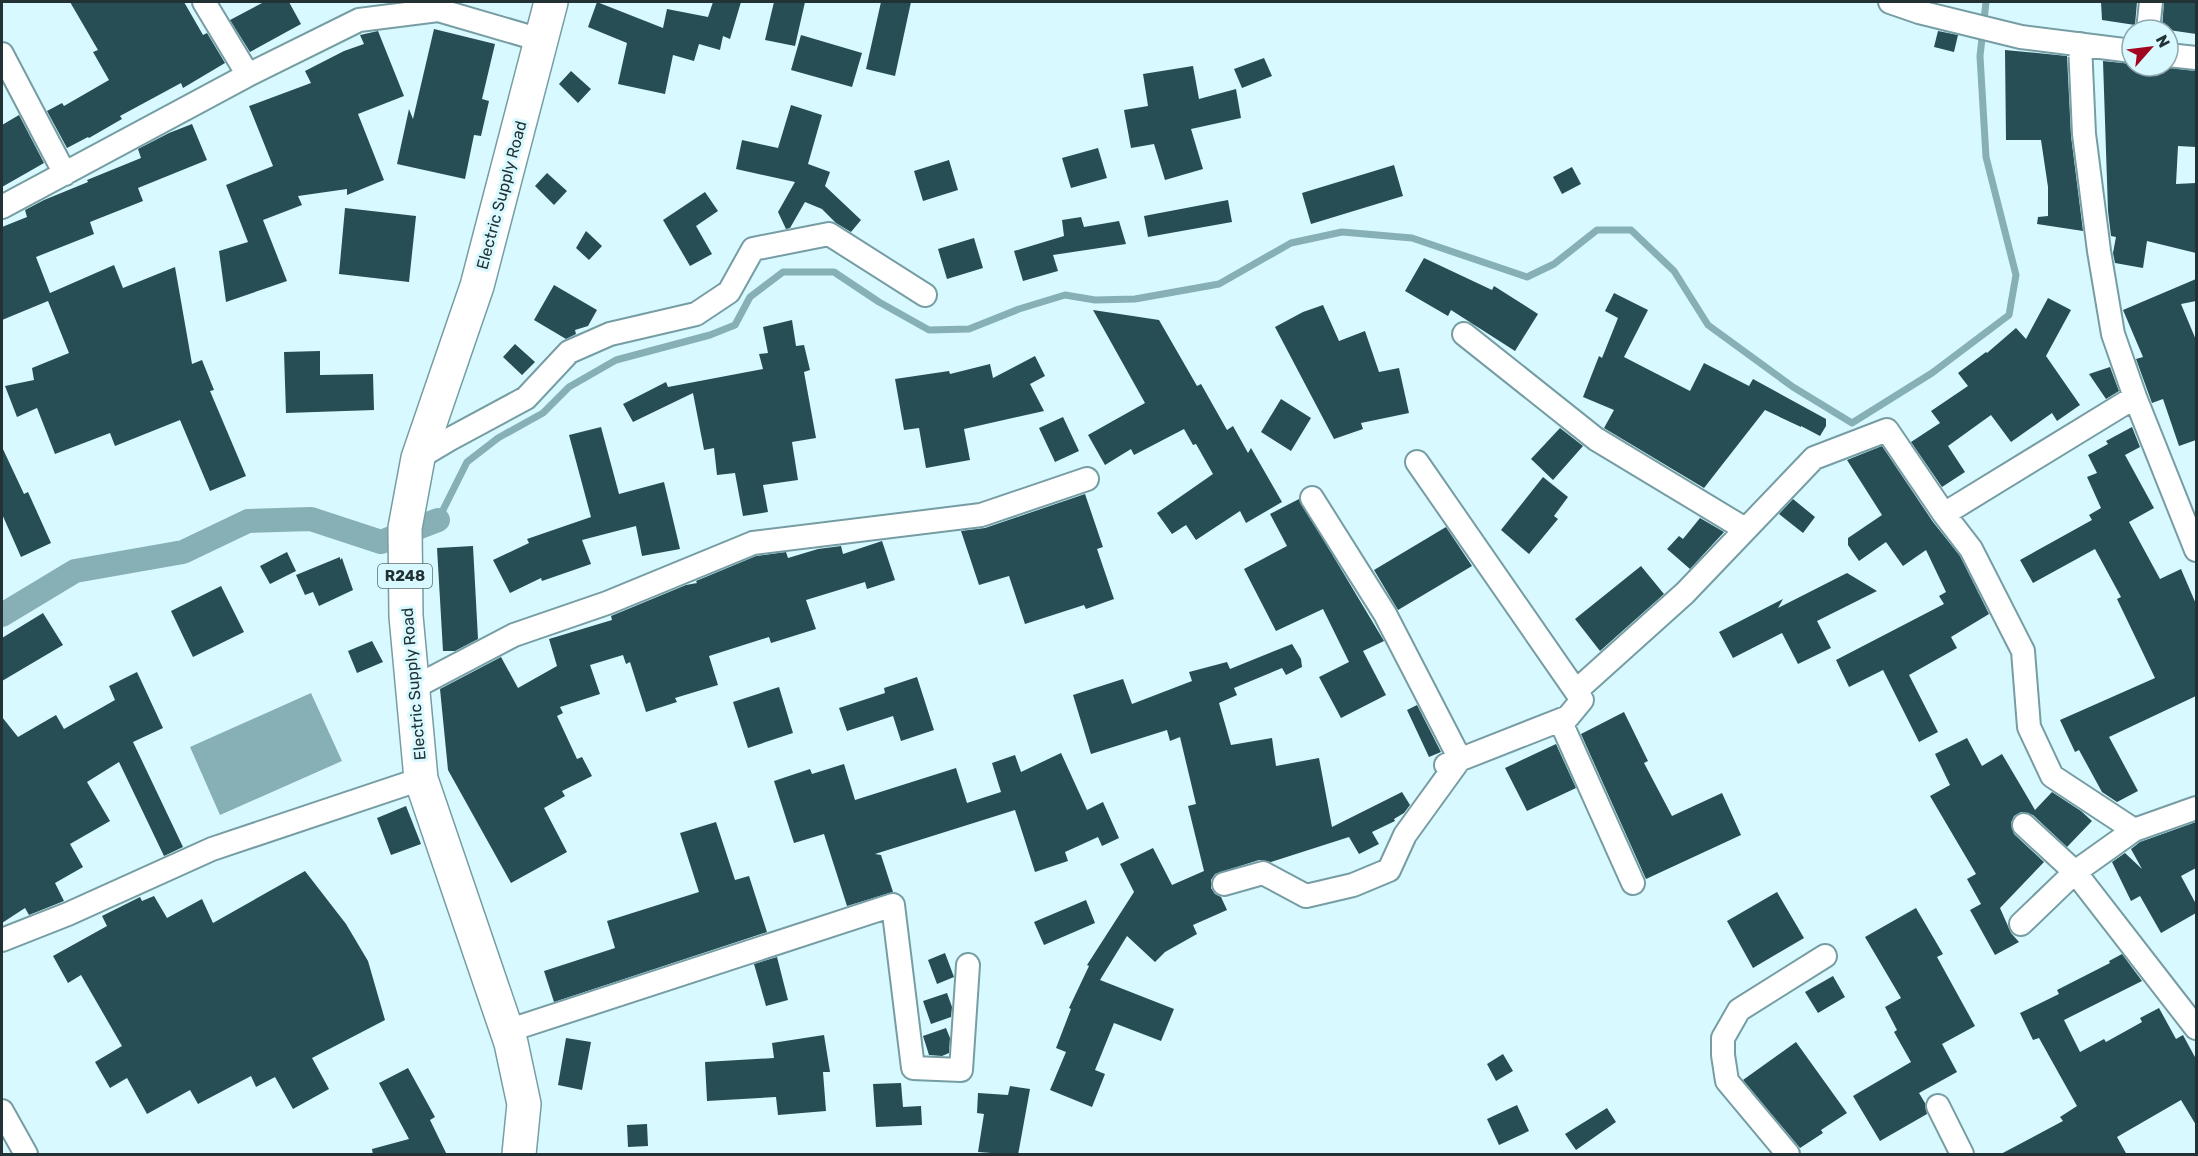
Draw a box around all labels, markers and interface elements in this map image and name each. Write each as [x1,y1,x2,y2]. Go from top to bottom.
north arrow [2120,18,2180,78]
text: N [2152,32,2174,51]
street label: Electric Supply Road [472,119,530,272]
road number: R248 [378,564,432,588]
street label: Electric Supply Road [397,607,430,761]

